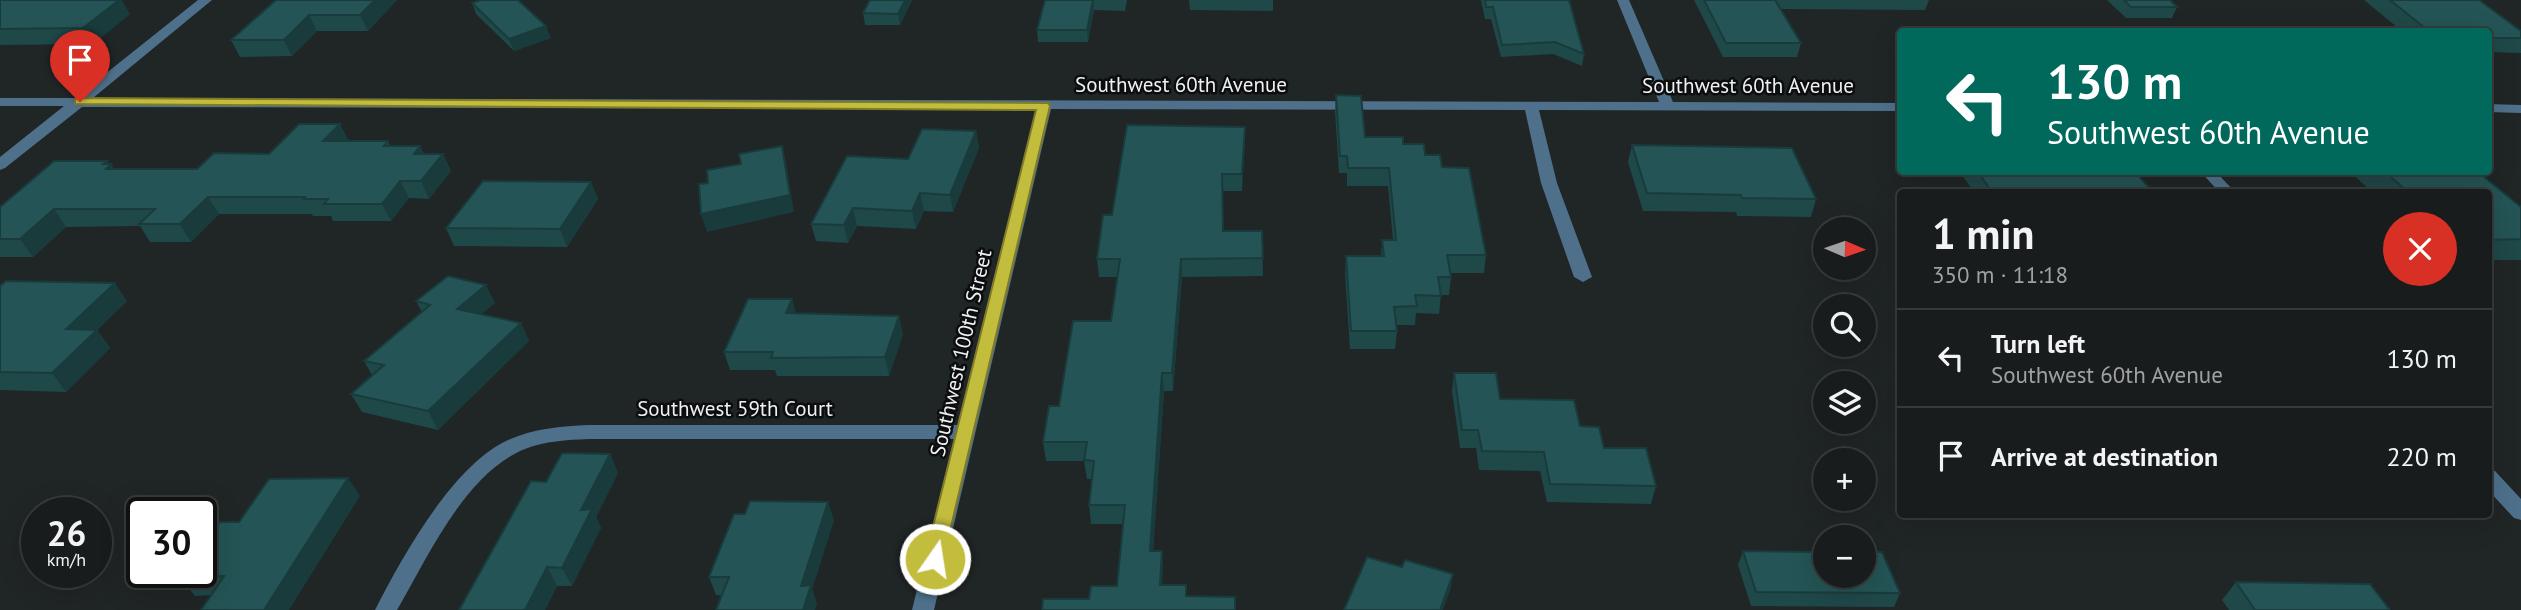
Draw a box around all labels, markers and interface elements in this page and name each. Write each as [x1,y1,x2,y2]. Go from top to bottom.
pin [50,30,110,102]
icon: arrive [61,41,99,79]
text: 130 m [2047,49,2182,113]
icon: left [1932,56,2023,147]
street label: Southwest 60th Avenue [1075,71,1287,98]
street label: Southwest 60th Avenue [1642,72,1854,99]
text: Southwest 60th Avenue [2047,111,2370,153]
text: 1 min [1932,206,2034,261]
button: close [2383,212,2457,286]
north arrow [1813,217,1876,280]
map controls [1813,217,1876,588]
street label: Southwest 100th Street [924,247,998,459]
text: 350 m · 11:18 [1932,260,2068,289]
button: search [1813,294,1876,357]
text: Turn left [1991,327,2085,360]
icon: left [1932,339,1970,377]
text: 130 m [2386,342,2457,375]
text: Southwest 60th Avenue [1991,360,2223,389]
button: layers [1813,371,1876,434]
street label: Southwest 59th Court [637,395,833,422]
icon: arrive [1932,437,1970,475]
text: Arrive at destination [1991,440,2218,473]
text: 220 m [2386,440,2457,473]
button: + [1813,448,1876,511]
speed limit sign: 30 [126,497,217,588]
text: 26 [47,510,86,556]
position arrow [898,522,972,596]
button: − [1813,525,1876,588]
text: km/h [47,548,86,571]

